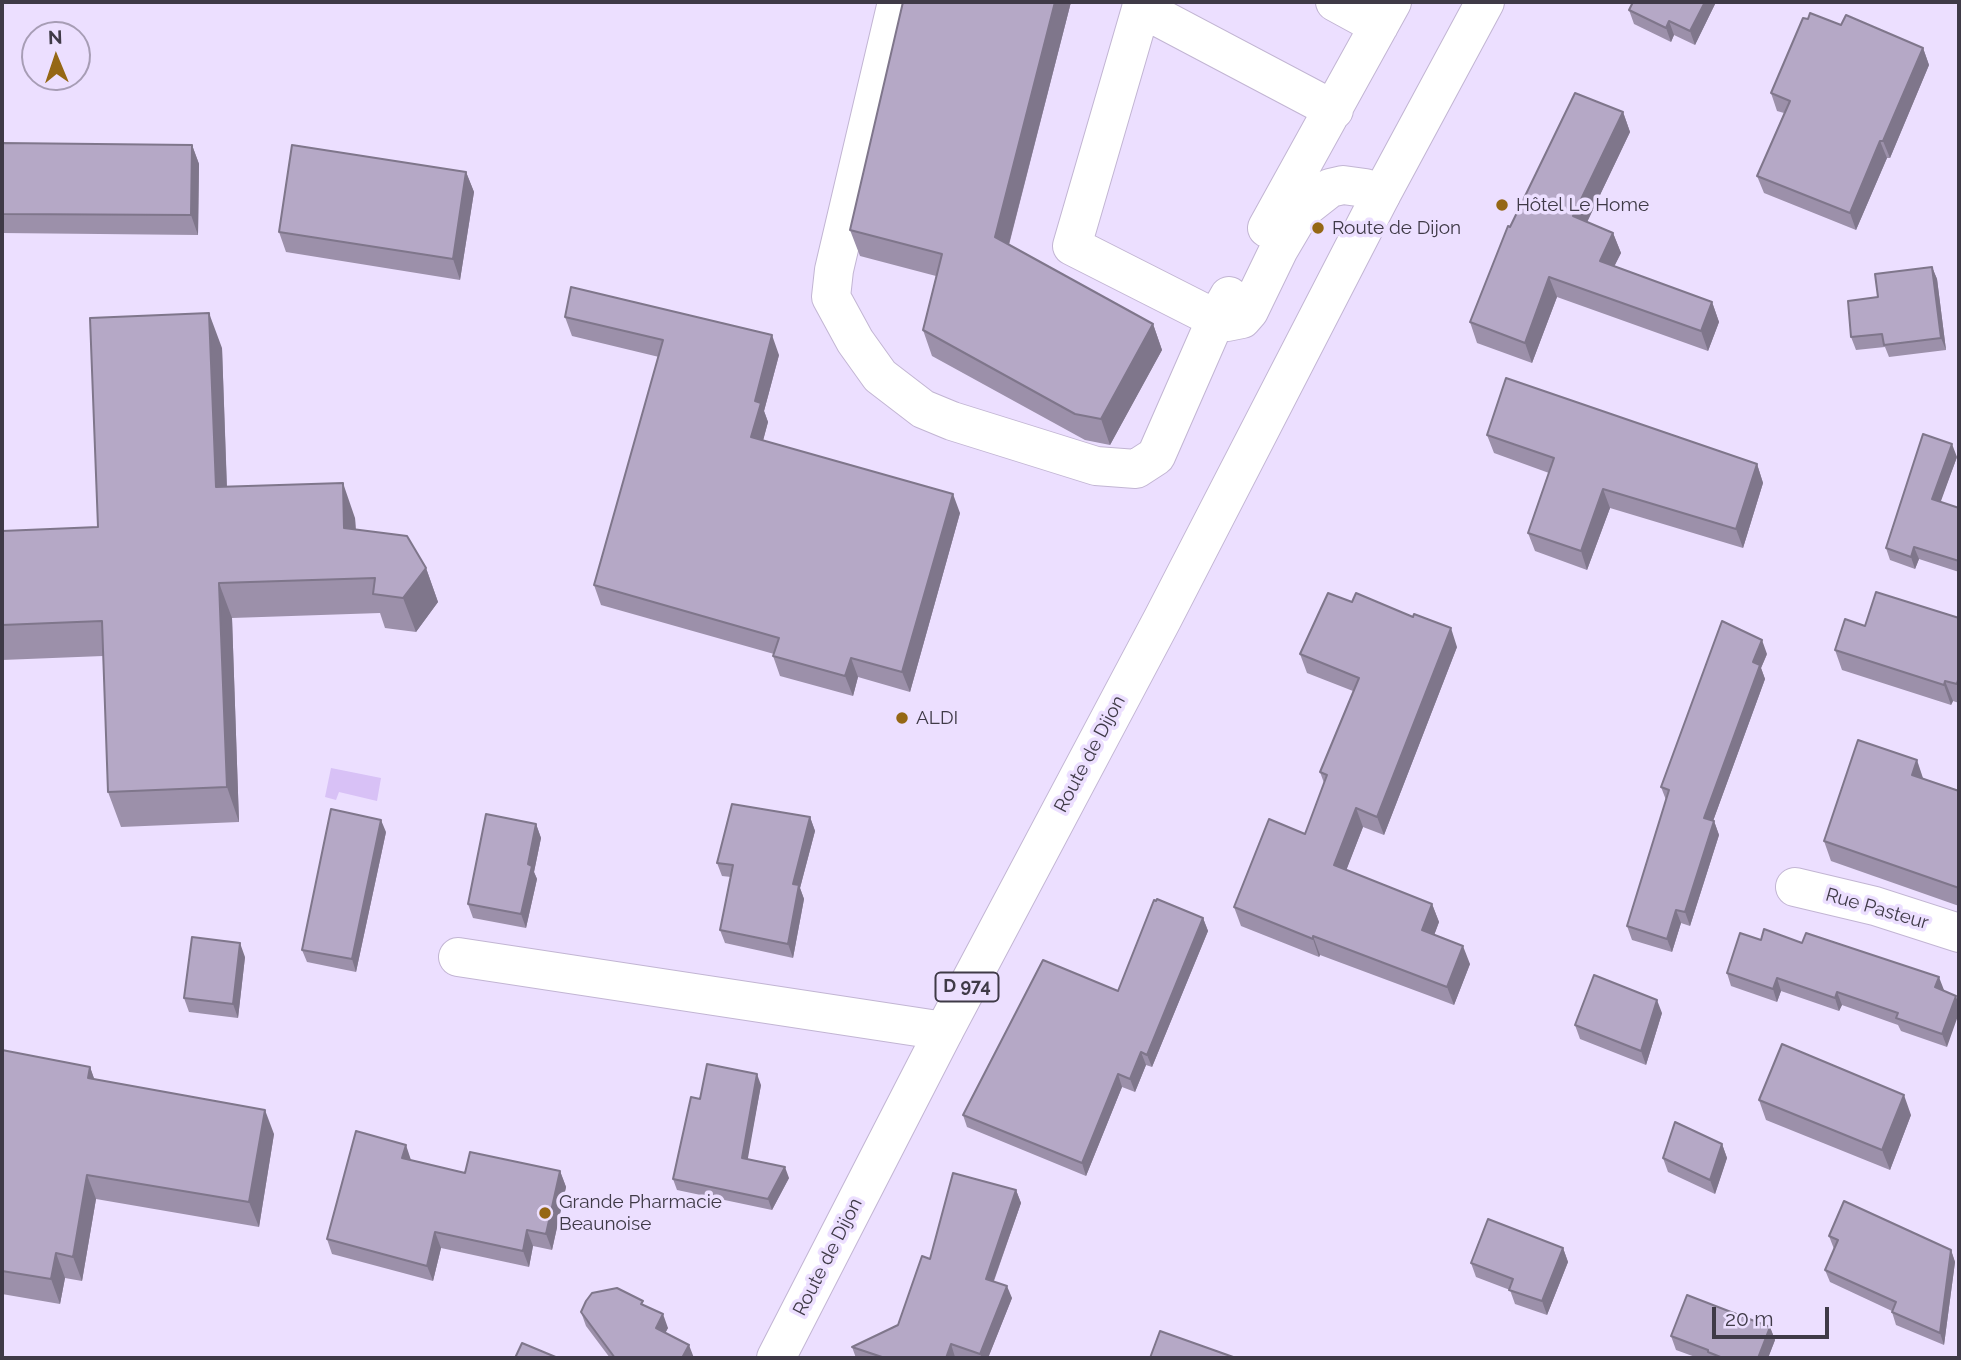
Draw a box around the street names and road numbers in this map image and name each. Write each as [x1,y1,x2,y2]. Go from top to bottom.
street label: Route de Dijon [1050,692,1130,816]
street label: Rue Pasteur [1823,883,1931,935]
road number: D 974 [936,972,998,1002]
street label: Route de Dijon [789,1194,867,1320]

